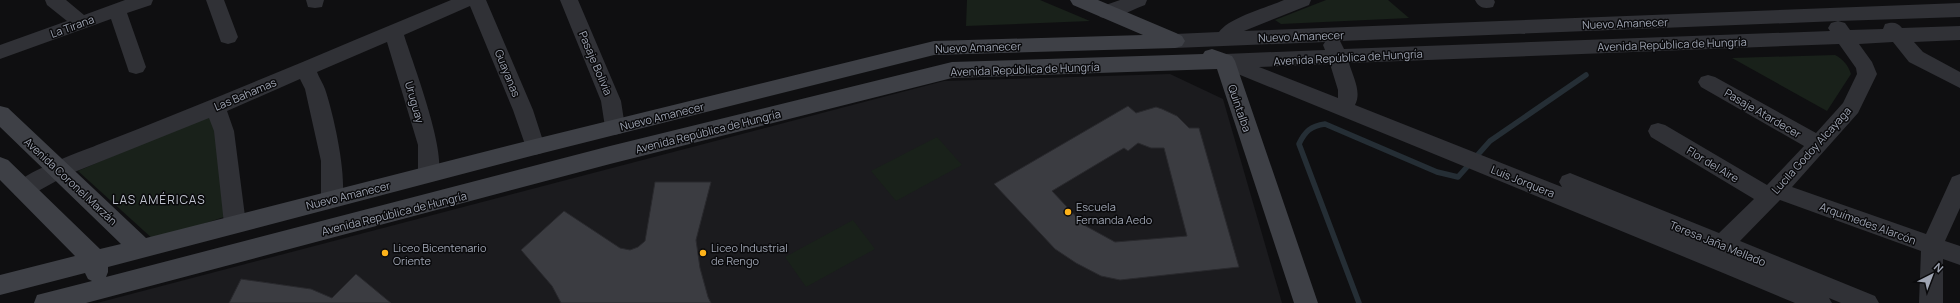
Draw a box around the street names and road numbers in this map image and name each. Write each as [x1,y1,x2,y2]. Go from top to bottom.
street label: La Tirana [48,11,96,41]
street label: Nuevo Amanecer [1582,14,1668,32]
street label: Nuevo Amanecer [1258,27,1344,45]
street label: Pasaje Bolivia [576,29,616,97]
street label: Avenida República de Hungría [1597,34,1747,54]
street label: Nuevo Amanecer [935,38,1021,56]
street label: Avenida República de Hungría [1273,46,1423,68]
street label: Guayanas [492,47,524,99]
street label: Avenida República de Hungría [950,59,1100,79]
street label: Las Bahamas [211,74,279,114]
street label: Uruguay [402,79,428,125]
street label: Quintalba [1225,82,1255,134]
street label: Pasaje Atardecer [1722,85,1804,141]
street label: Nuevo Amanecer [618,98,706,134]
street label: Lucila Godoy Alcayaga [1768,103,1854,197]
street label: Avenida República de Hungría [634,106,782,156]
street label: Avenida Coronel Marzán [21,134,121,228]
street label: Flor del Aire [1684,143,1742,186]
street label: Luis Jorquera [1489,161,1557,201]
street label: Nuevo Amanecer [304,177,392,213]
street label: Avenida República de Hungría [320,188,468,238]
street label: Arquímedes Alarcón [1818,199,1918,247]
street label: Teresa Jaña Mellado [1668,217,1769,269]

